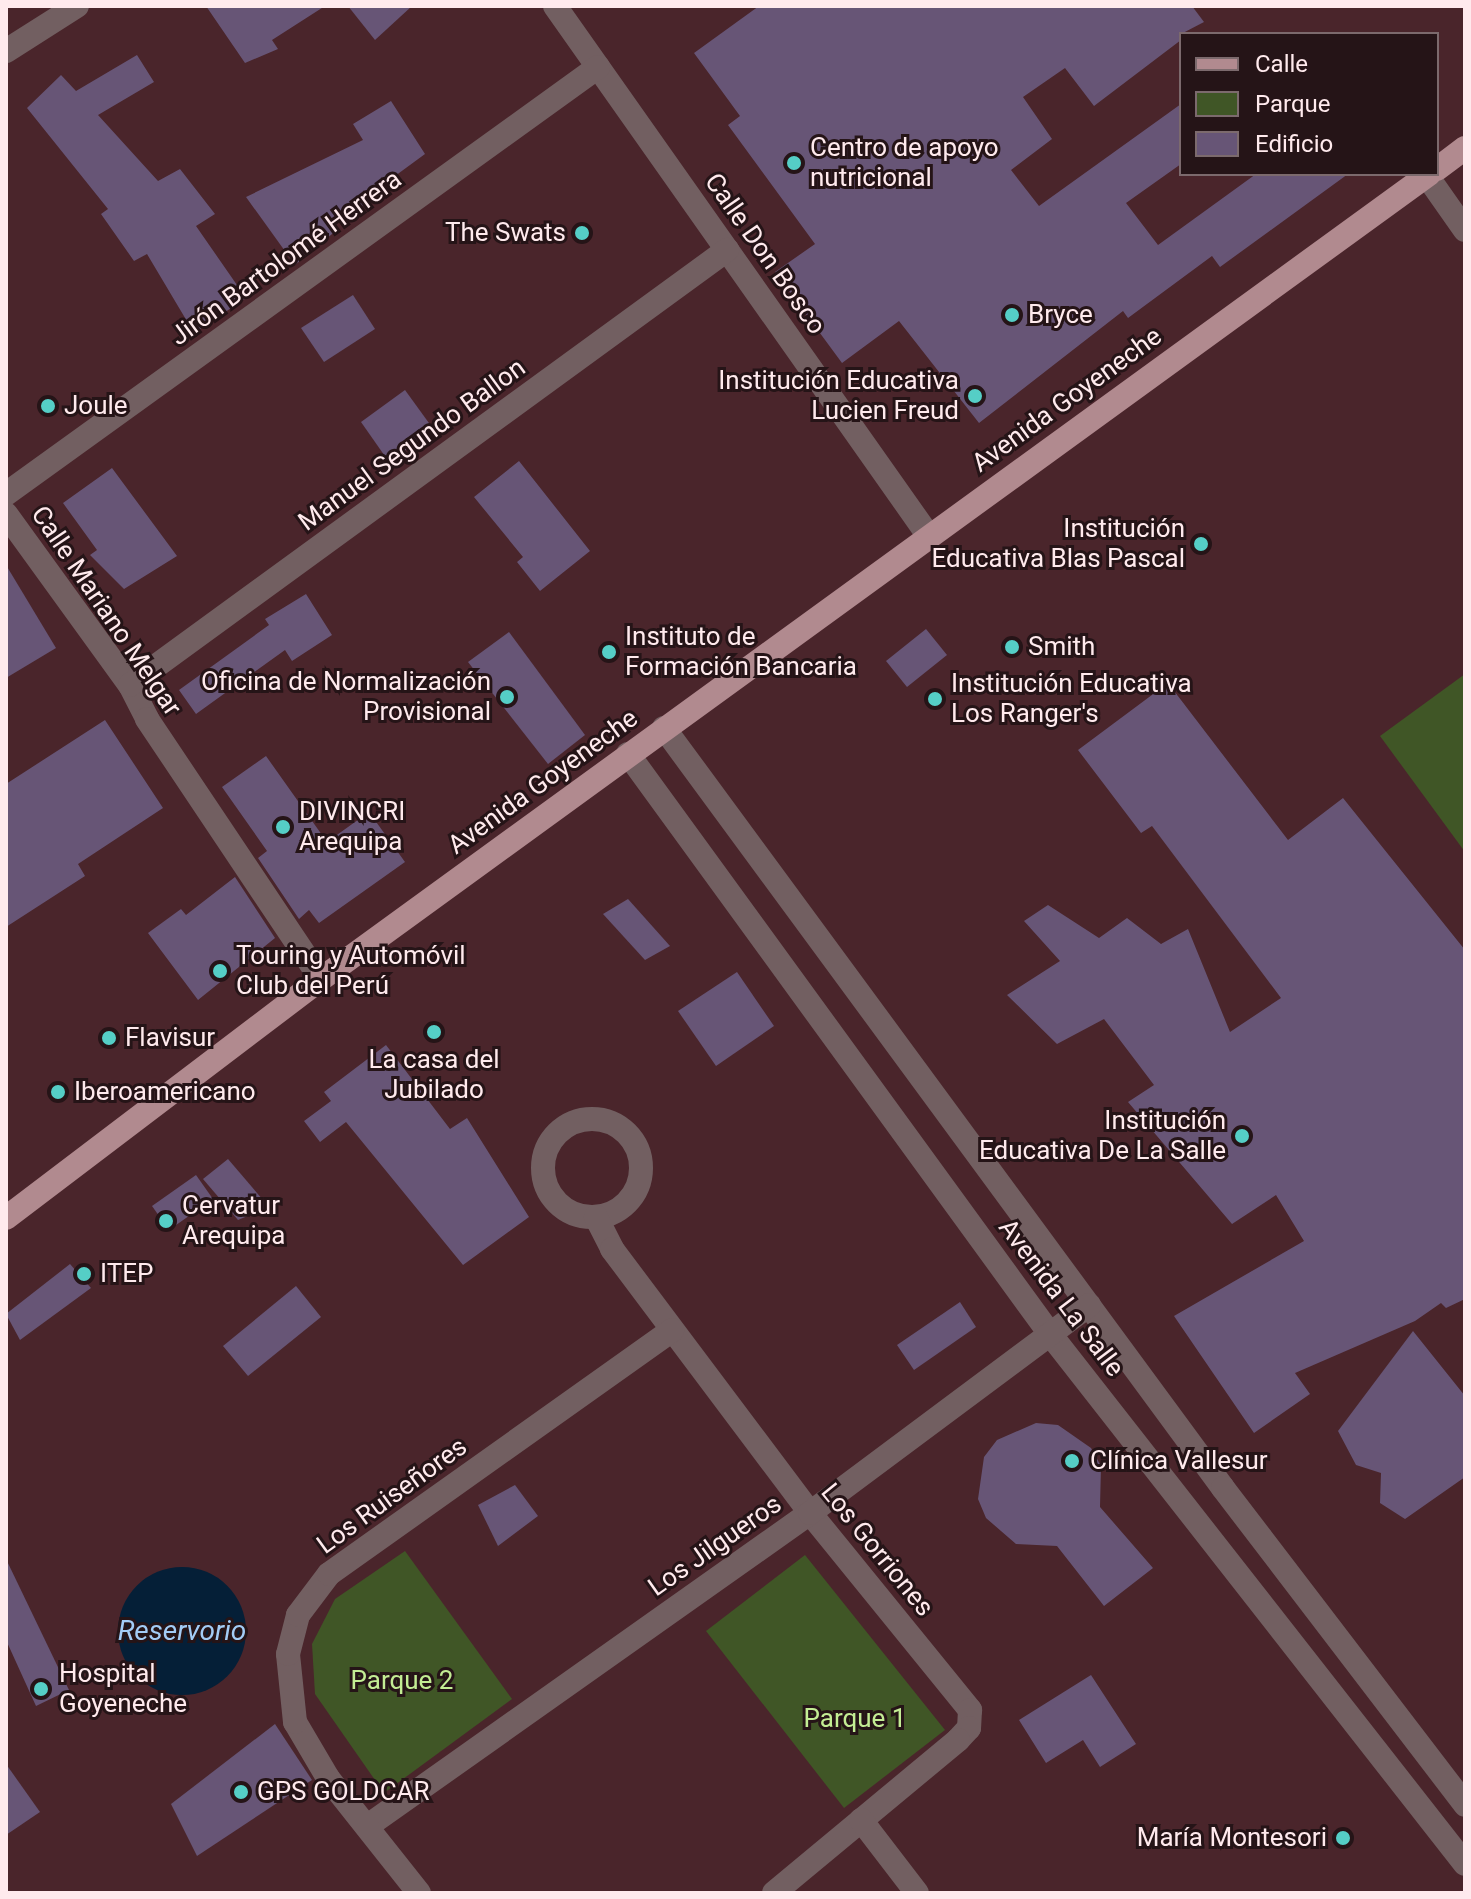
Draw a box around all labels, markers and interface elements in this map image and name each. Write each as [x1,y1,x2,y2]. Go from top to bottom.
legend [1179,32,1439,176]
text: Calle [1255,50,1308,78]
text: Parque [1255,90,1331,118]
text: Edificio [1255,130,1333,158]
place label: Centro de apoyo nutricional [810,132,999,194]
marker: Centro de apoyo nutricional [785,154,803,172]
street label: Jirón Bartolomé Herrera [164,164,408,352]
street label: Calle Don Bosco [698,167,832,341]
place label: The Swats [445,217,566,249]
marker: The Swats [573,224,591,242]
place label: Bryce [1028,299,1093,331]
marker: Bryce [1003,306,1021,324]
street label: Avenida Goyeneche [966,321,1168,479]
street label: Manuel Segundo Ballon [293,352,531,538]
place label: Institución Educativa Lucien Freud [718,365,959,426]
marker: Institución Educativa Lucien Freud [966,387,984,405]
place label: Joule [64,390,128,422]
marker: Joule [39,397,57,415]
street label: Calle Mariano Melgar [24,500,188,722]
place label: Institución Educativa Blas Pascal [931,513,1185,574]
marker: Institución Educativa Blas Pascal [1192,535,1210,553]
place label: Instituto de Formación Bancaria [625,621,857,682]
place label: Smith [1028,631,1095,663]
marker: Smith [1003,638,1021,656]
marker: Instituto de Formación Bancaria [600,643,618,661]
place label: Oficina de Normalización Provisional [201,666,491,728]
place label: Institución Educativa Los Ranger's [951,668,1192,730]
marker: Oficina de Normalización Provisional [498,688,516,706]
marker: Institución Educativa Los Ranger's [926,690,944,708]
street label: Avenida Goyeneche [442,703,644,861]
place label: DIVINCRI Arequipa [299,796,405,858]
marker: DIVINCRI Arequipa [274,818,292,836]
place label: Touring y Automóvil Club del Perú [236,940,466,1002]
marker: Touring y Automóvil Club del Perú [211,962,229,980]
place label: Flavisur [125,1022,215,1054]
marker: La casa del Jubilado [425,1023,443,1041]
marker: Flavisur [100,1029,118,1047]
place label: La casa del Jubilado [368,1044,500,1106]
place label: Iberoamericano [74,1076,256,1108]
marker: Iberoamericano [49,1083,67,1101]
place label: Institución Educativa De La Salle [979,1105,1226,1166]
marker: Institución Educativa De La Salle [1233,1127,1251,1145]
place label: Cervatur Arequipa [182,1190,285,1252]
marker: Cervatur Arequipa [157,1212,175,1230]
street label: Avenida La Salle [992,1213,1130,1383]
place label: ITEP [100,1258,153,1290]
marker: ITEP [75,1265,93,1283]
street label: Los Ruiseñores [311,1431,473,1561]
place label: Clínica Vallesur [1090,1445,1268,1477]
marker: Clínica Vallesur [1061,1450,1083,1472]
street label: Los Gorriones [814,1477,940,1623]
street label: Los Jilgueros [642,1489,788,1603]
water label: Reservorio [118,1614,246,1648]
place label: Hospital Goyeneche [59,1658,187,1720]
park label: Parque 2 [351,1665,453,1697]
marker: Hospital Goyeneche [30,1678,52,1700]
park label: Parque 1 [804,1703,906,1735]
place label: GPS GOLDCAR [257,1776,430,1808]
marker: GPS GOLDCAR [232,1783,250,1801]
place label: María Montesori [1137,1822,1327,1854]
marker: María Montesori [1334,1829,1352,1847]

